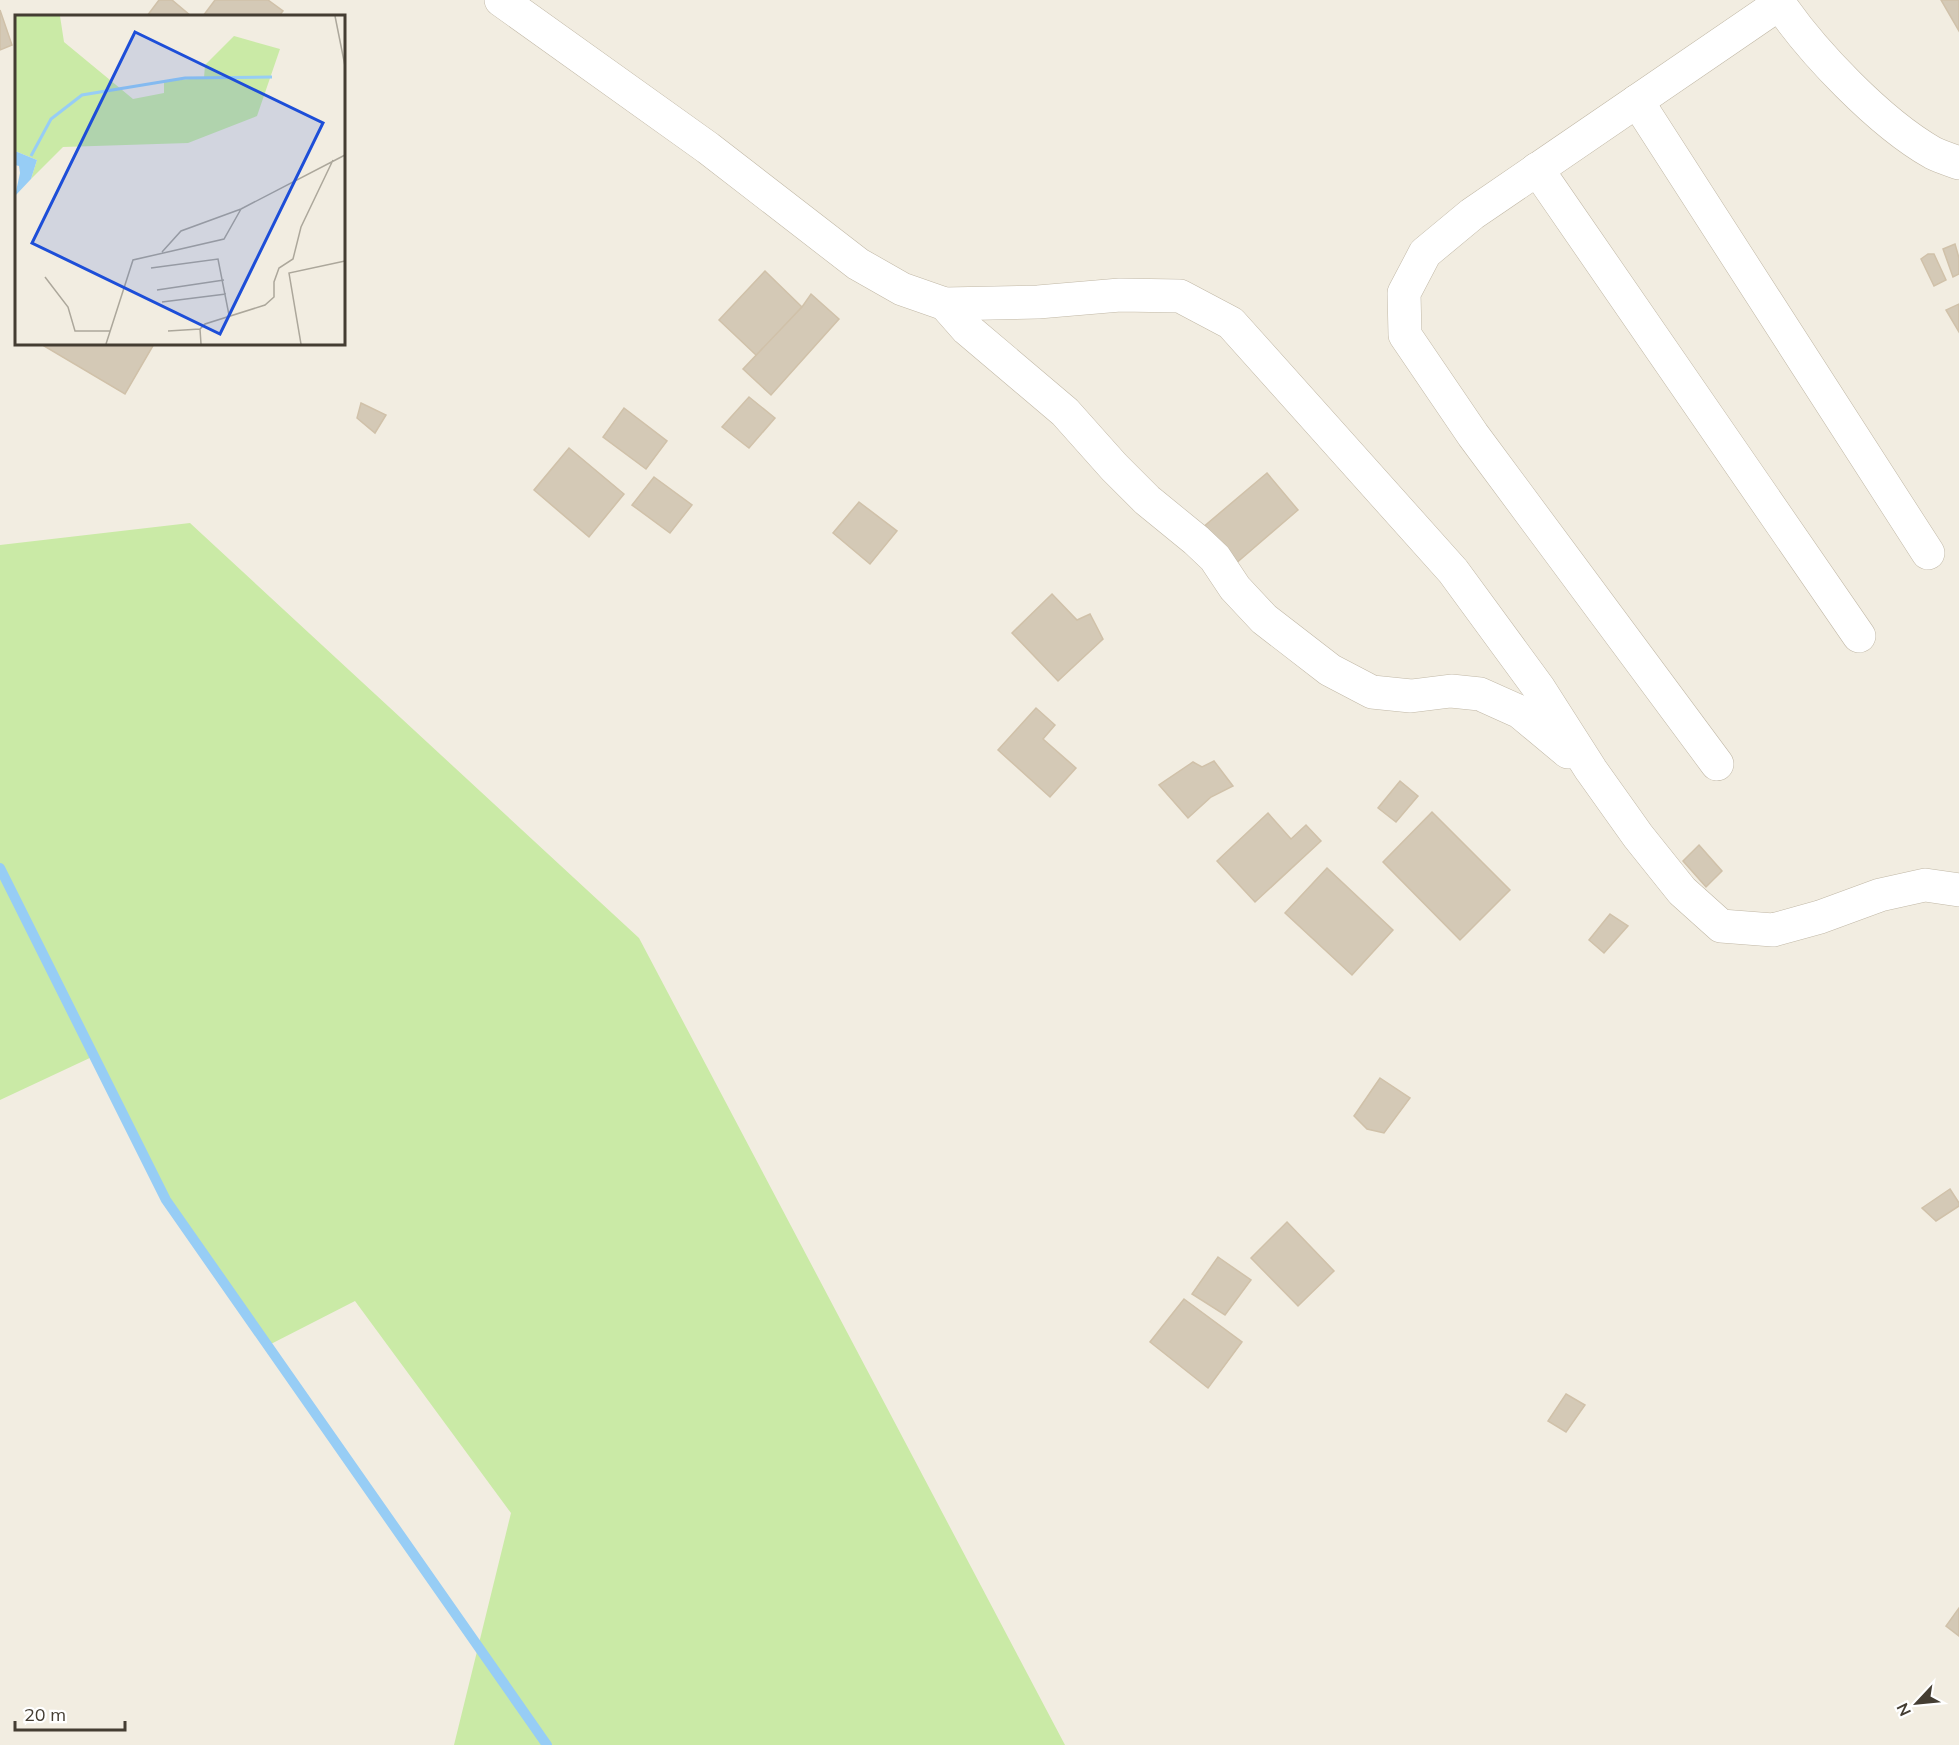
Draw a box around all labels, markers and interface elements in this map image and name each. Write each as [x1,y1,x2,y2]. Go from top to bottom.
inset map [15,15,345,345]
north arrow [1887,1673,1947,1733]
scale bar [15,1694,124,1732]
text: N [1892,1700,1915,1719]
text: 20 m [24,1703,66,1726]

